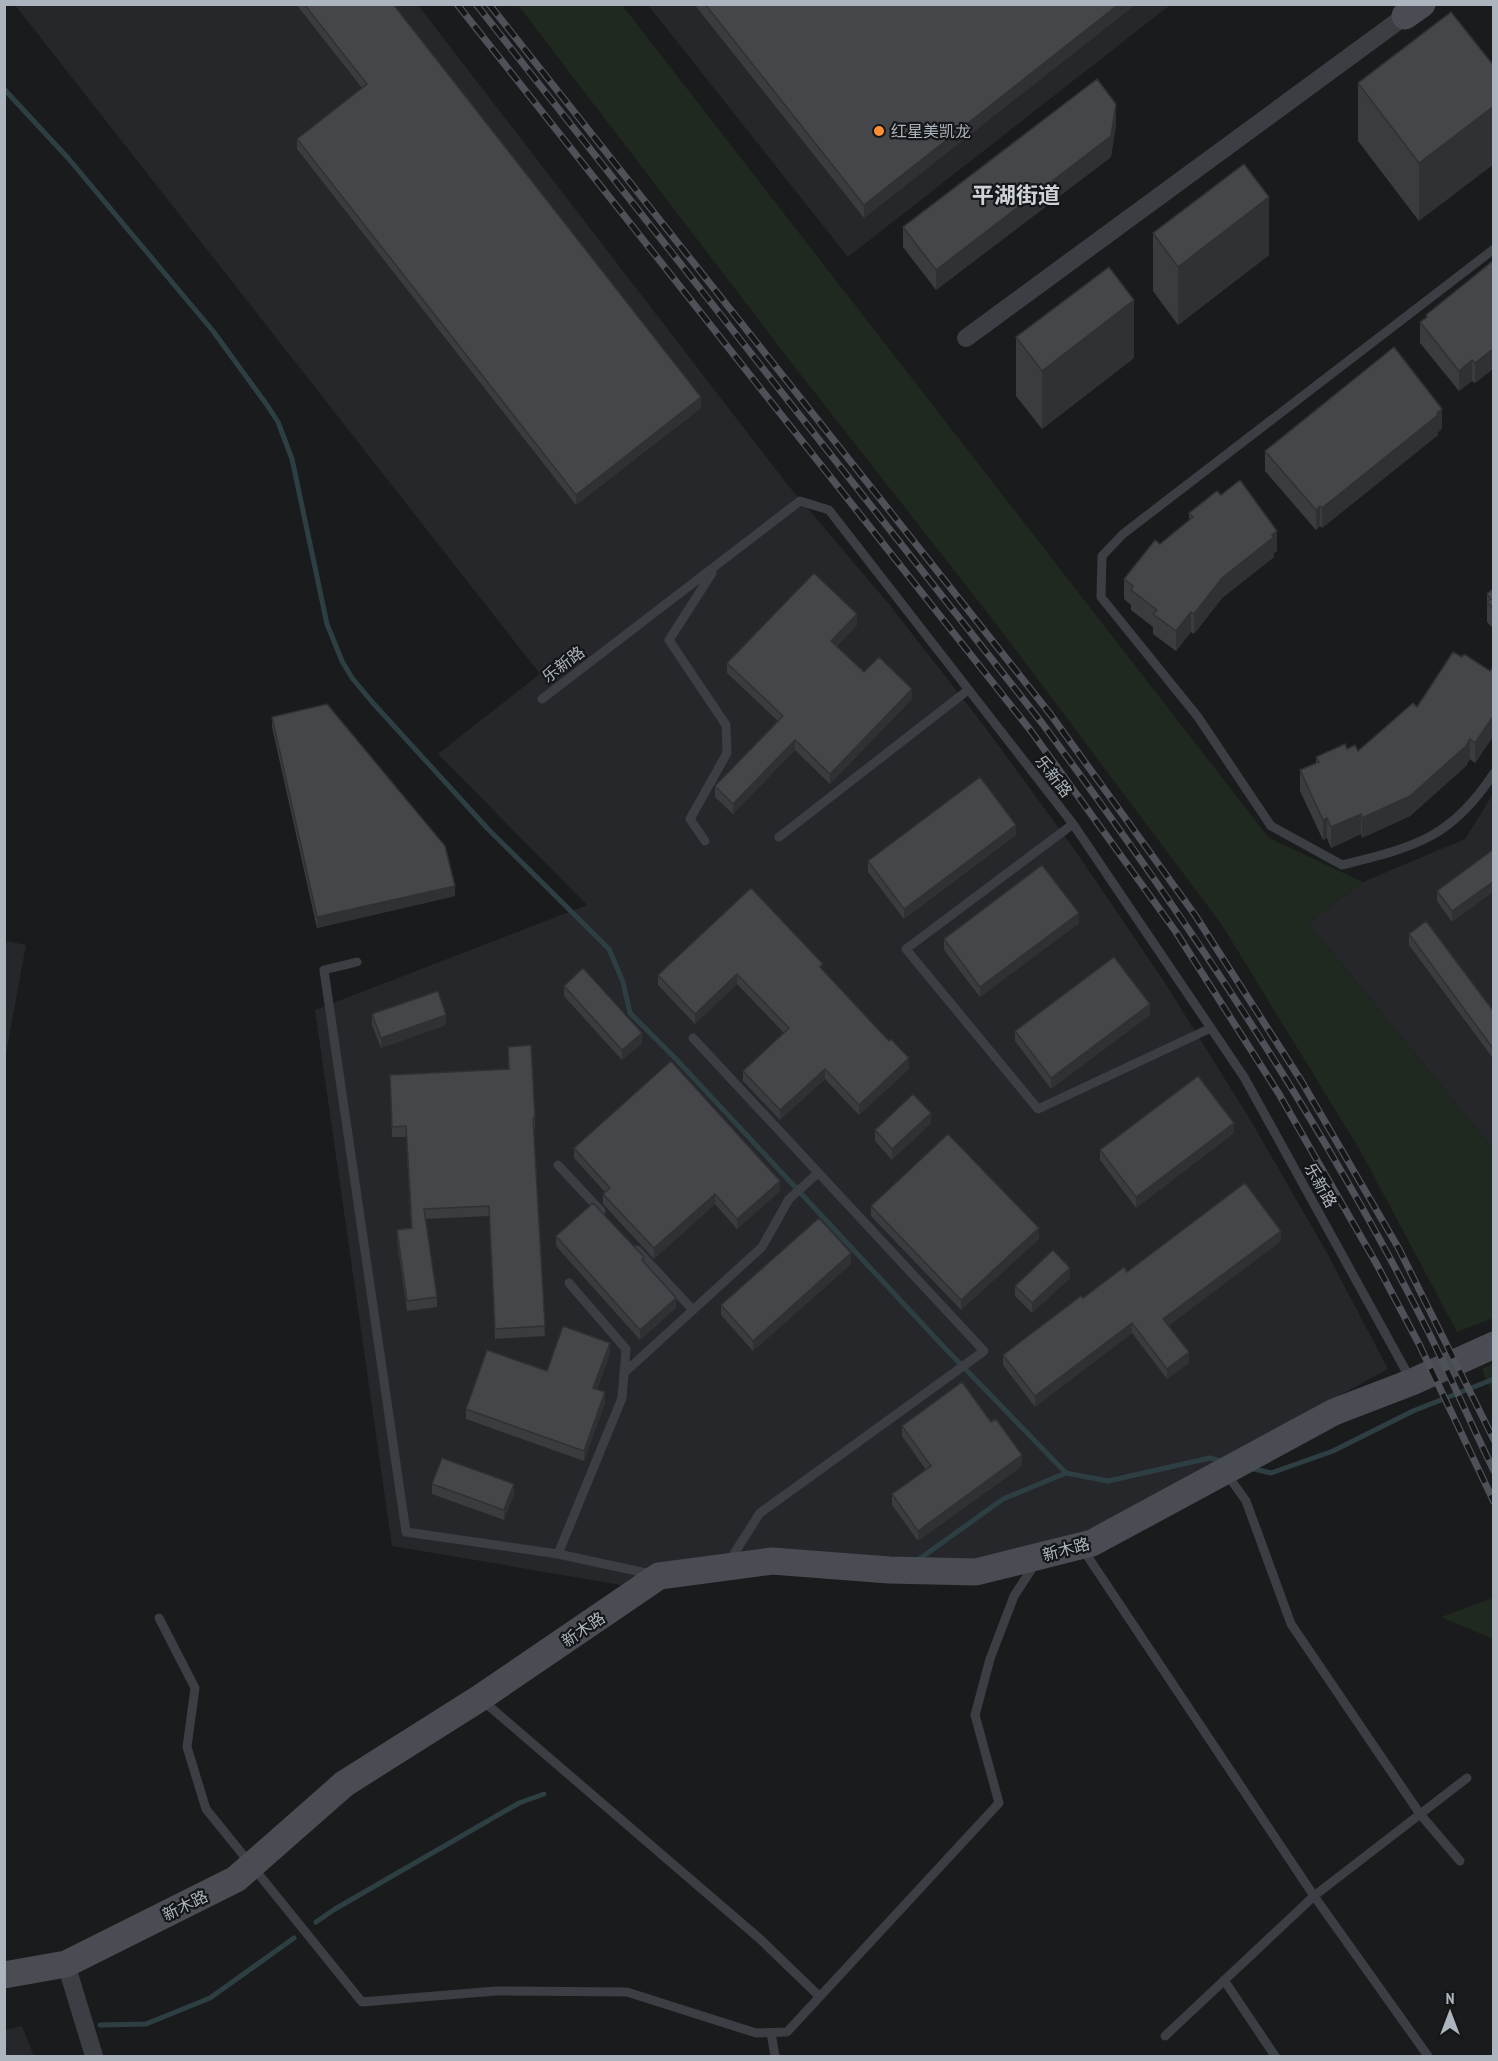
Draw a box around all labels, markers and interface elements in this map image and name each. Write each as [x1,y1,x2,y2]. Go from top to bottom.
place label: 红星美凯龙 [891,121,971,141]
marker: 红星美凯龙 [872,124,886,138]
district label: 平湖街道 [972,181,1060,209]
street label: 乐新路 [538,642,588,686]
street label: 乐新路 [1031,751,1077,801]
street label: 乐新路 [1301,1159,1341,1211]
street label: 新木路 [1040,1533,1092,1565]
street label: 新木路 [558,1607,608,1651]
street label: 新木路 [159,1885,211,1925]
north arrow [1420,1983,1480,2043]
text: N [1446,1988,1454,2008]

